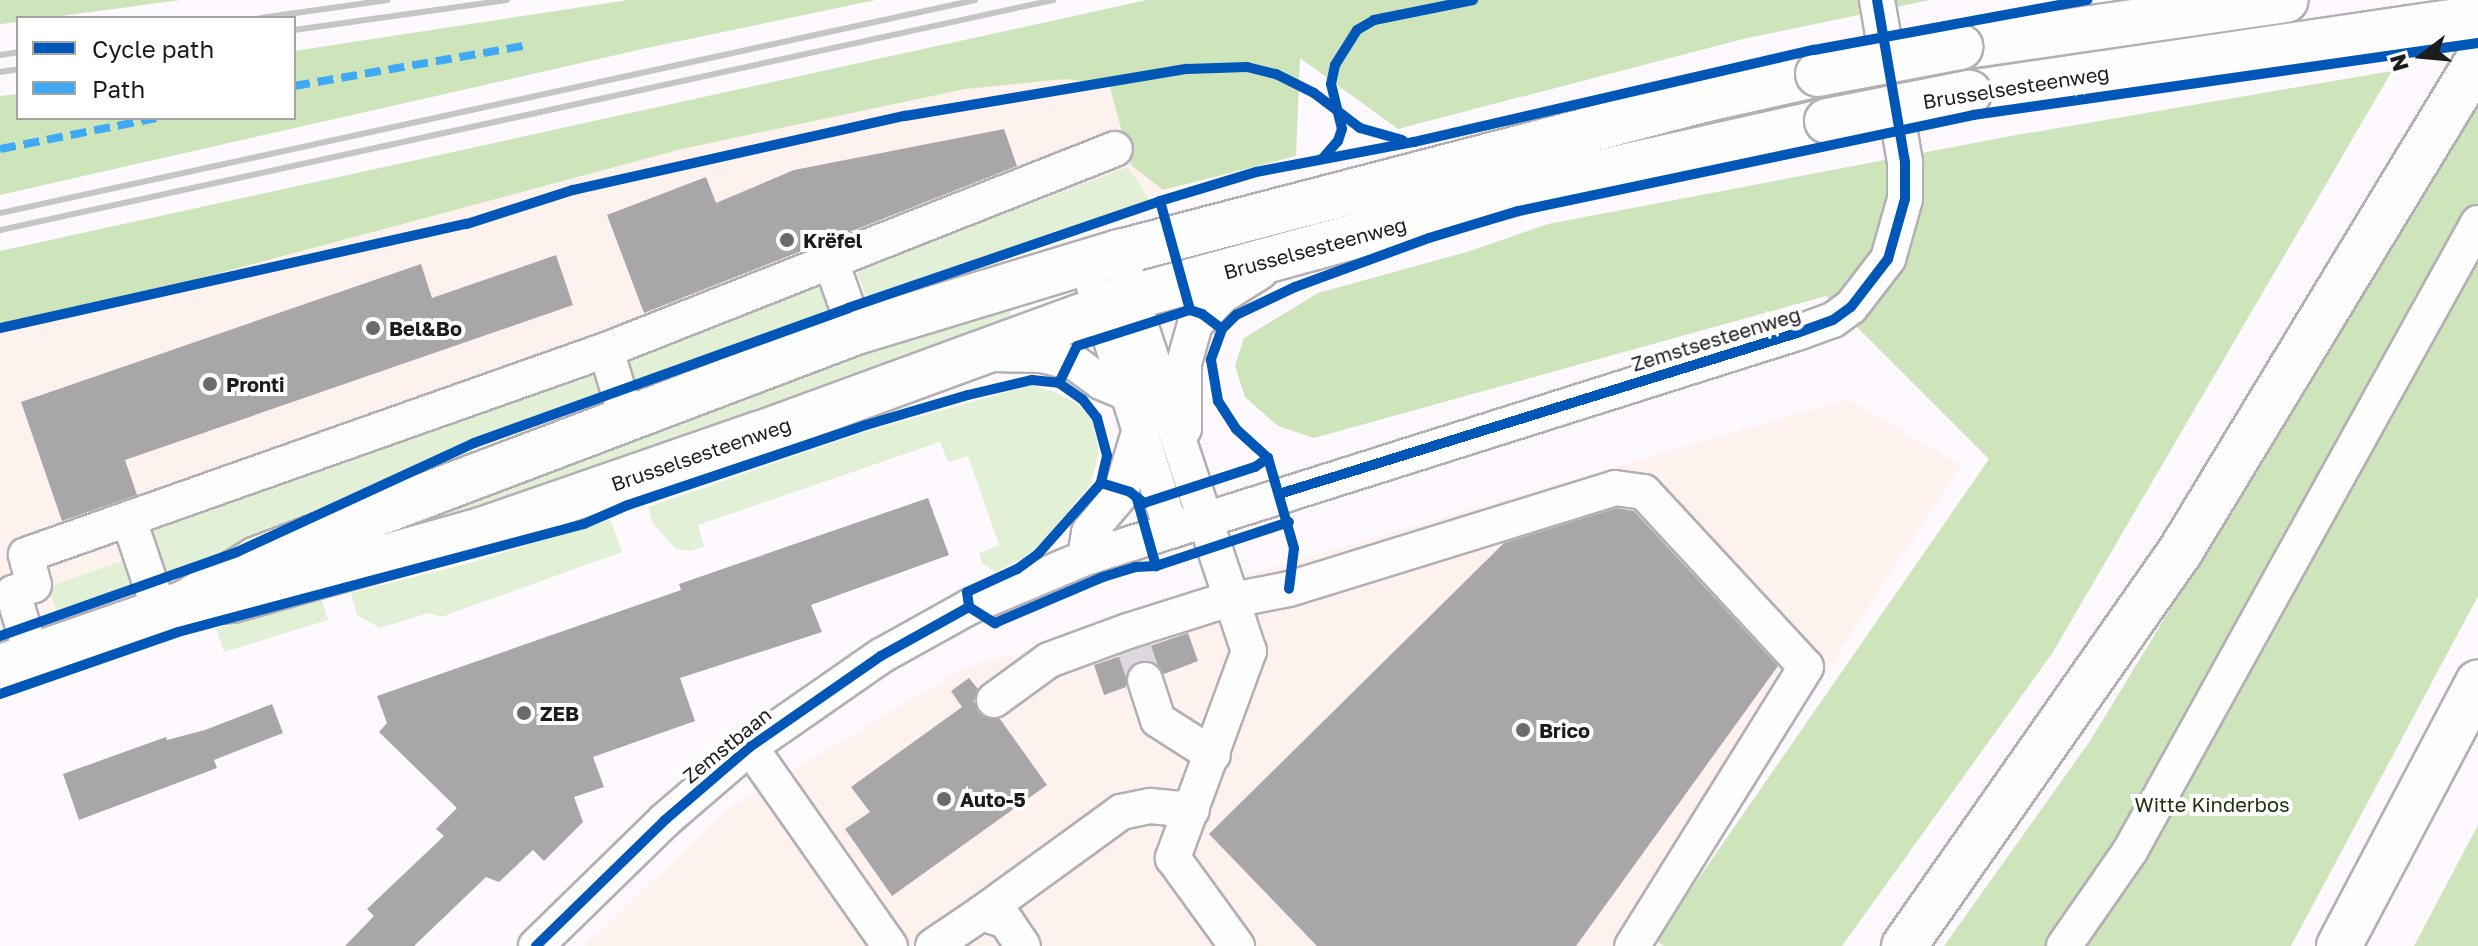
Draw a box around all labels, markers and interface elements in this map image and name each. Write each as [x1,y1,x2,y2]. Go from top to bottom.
legend [16,16,296,120]
north arrow [2382,16,2462,96]
text: Cycle path [92,34,214,63]
text: N [2383,51,2414,75]
street label: Brusselsesteenweg [1921,60,2111,114]
text: Path [92,74,145,103]
street label: Brusselsesteenweg [1221,212,1409,284]
place label: Krëfel [803,228,862,252]
marker: Krëfel [778,231,796,249]
street label: Zemstsesteenweg [1629,302,1803,376]
place label: Bel&Bo [389,316,462,340]
marker: Bel&Bo [364,319,382,337]
place label: Pronti [226,372,284,396]
marker: Pronti [201,375,219,393]
street label: Brusselsesteenweg [608,412,794,496]
place label: ZEB [540,701,579,725]
street label: Zemstbaan [678,702,776,788]
marker: ZEB [515,704,533,722]
place label: Brico [1539,718,1590,742]
marker: Brico [1514,721,1532,739]
place label: Auto-5 [960,787,1026,811]
marker: Auto-5 [935,790,953,808]
park label: Witte Kinderbos [2134,792,2290,816]

